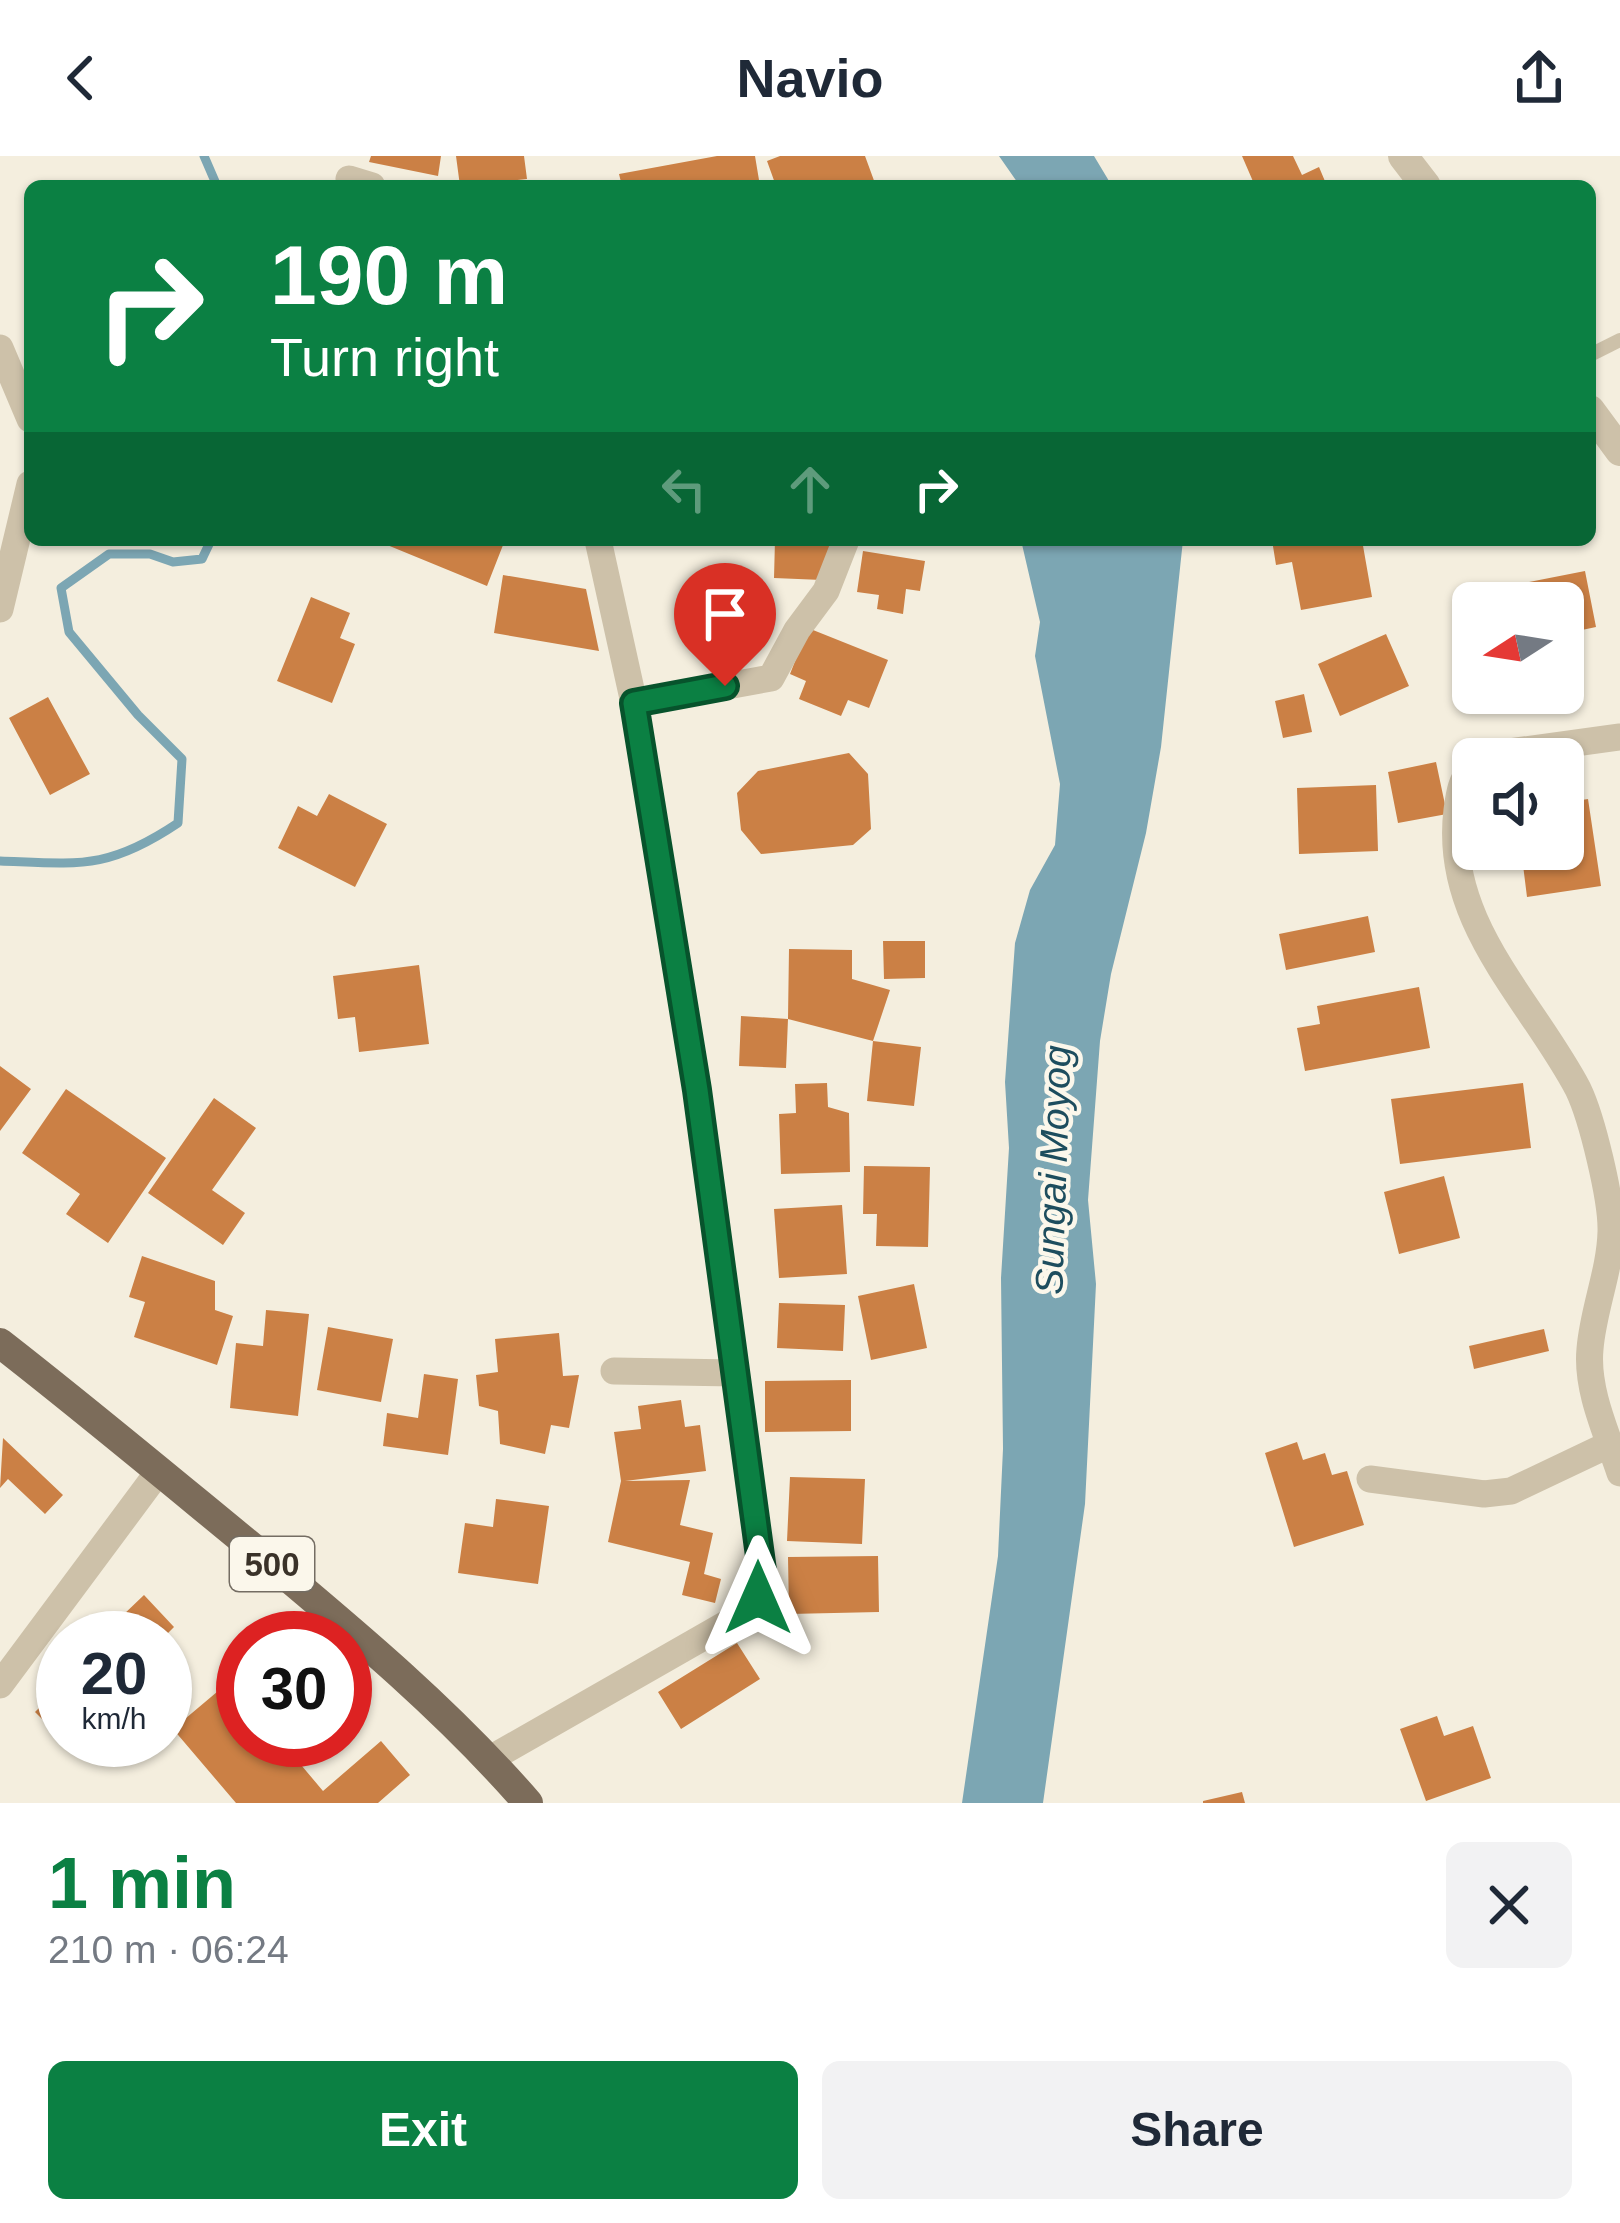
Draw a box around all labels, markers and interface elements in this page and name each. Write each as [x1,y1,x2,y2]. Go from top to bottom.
icon: back [48,45,114,111]
icon: share [1506,45,1572,111]
text: Navio [736,48,884,108]
icon: right [72,228,228,384]
text: 190 m [270,228,508,322]
text: Turn right [270,327,499,387]
icon: left [651,456,717,522]
icon: ahead [777,456,843,522]
icon: right [903,456,969,522]
pin [674,563,776,686]
icon: arrive [692,581,758,647]
north arrow [1452,582,1584,714]
map controls [1452,582,1584,870]
button: sound [1452,738,1584,870]
water label: Sungai Moyog [1027,1044,1079,1295]
position arrow [695,1535,821,1661]
road number: 500 [230,1537,314,1591]
speed limit sign: 30 [216,1611,372,1767]
text: 20 [81,1640,147,1707]
text: km/h [81,1702,147,1735]
button: close [1446,1842,1572,1968]
text: 1 min [48,1843,236,1923]
text: 210 m · 06:24 [48,1928,289,1971]
button: Exit [48,2061,798,2199]
button: Share [822,2061,1572,2199]

